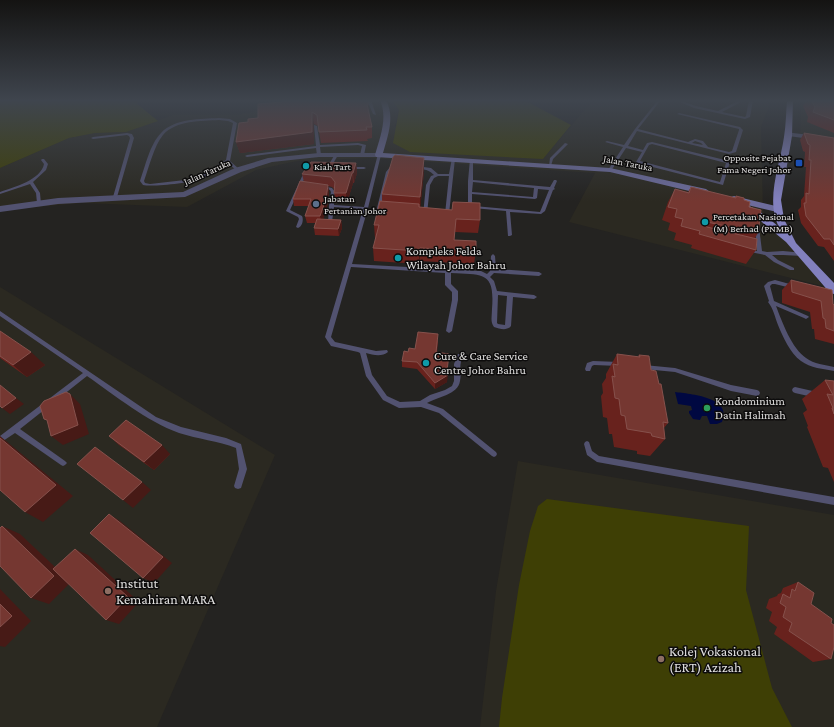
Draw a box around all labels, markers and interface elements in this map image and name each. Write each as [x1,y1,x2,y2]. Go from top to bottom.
place label: Opposite Pejabat Fama Negeri Johor [717,152,792,175]
street label: Jalan Taruka [601,153,654,173]
street label: Jalan Taruka [181,157,232,188]
marker: Opposite Pejabat Fama Negeri Johor [794,158,804,168]
marker: Kiah Tart [301,161,311,171]
place label: Kiah Tart [314,161,352,172]
place label: Jabatan Pertanian Johor [323,193,387,216]
marker: Jabatan Pertanian Johor [311,199,321,209]
place label: Percetakan Nasional (M) Berhad (PNMB) [713,211,794,235]
marker: Percetakan Nasional (M) Berhad (PNMB) [700,217,710,227]
place label: Kompleks Felda Wilayah Johor Bahru [406,244,507,272]
marker: Kompleks Felda Wilayah Johor Bahru [393,253,403,263]
place label: Cure & Care Service Centre Johor Bahru [434,349,528,377]
marker: Cure & Care Service Centre Johor Bahru [421,358,431,368]
place label: Kondominium Datin Halimah [715,394,786,422]
marker: Kondominium Datin Halimah [702,403,712,413]
place label: Institut Kemahiran MARA [116,575,215,607]
marker: Institut Kemahiran MARA [103,586,113,596]
place label: Kolej Vokasional (ERT) Azizah [669,643,761,676]
marker: Kolej Vokasional (ERT) Azizah [656,654,666,664]

